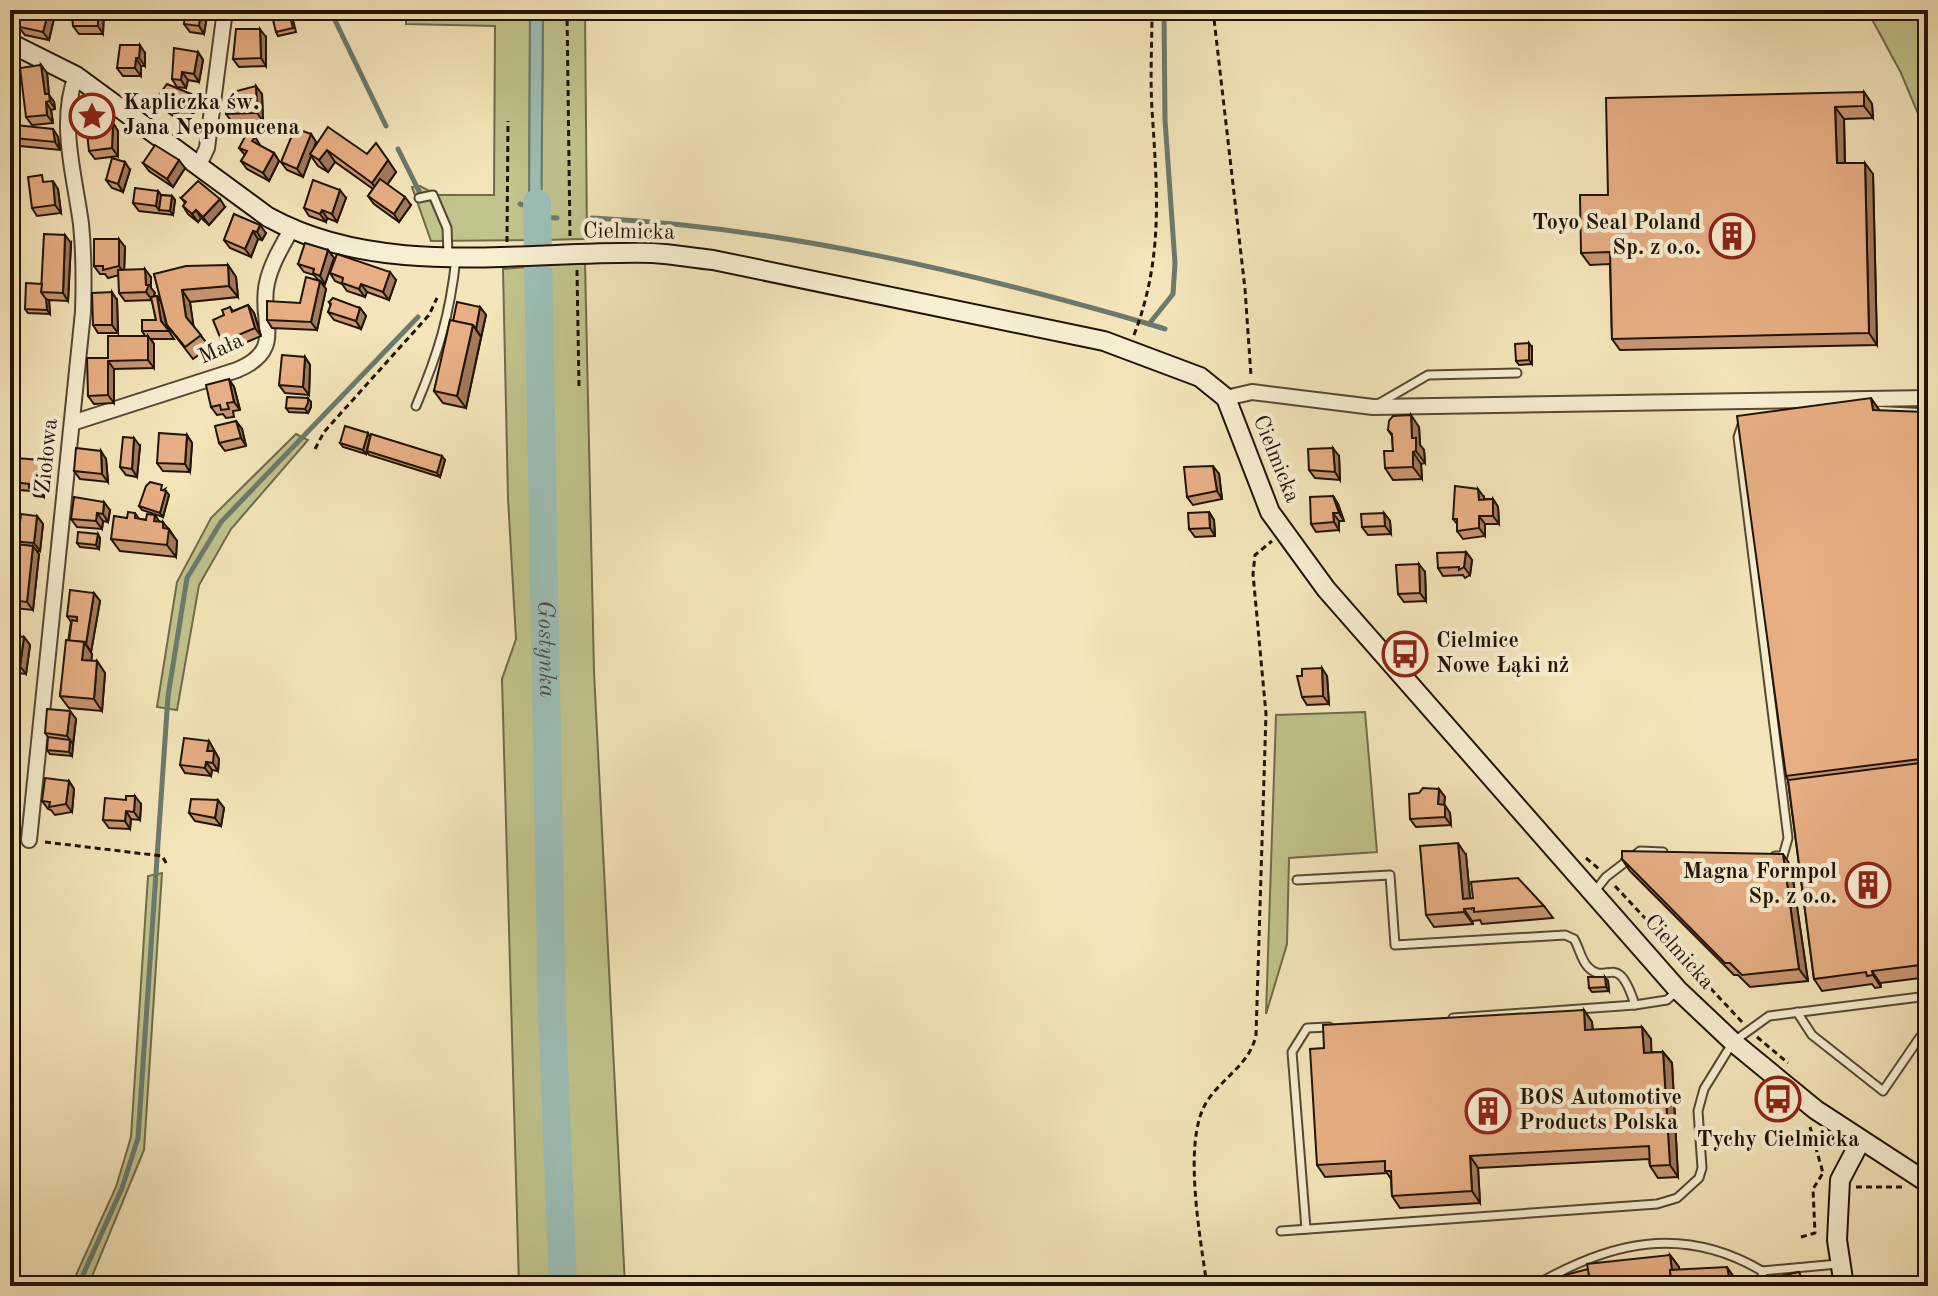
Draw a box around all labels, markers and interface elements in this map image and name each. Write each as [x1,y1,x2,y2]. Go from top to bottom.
place icon: Kapliczka św. Jana Nepomucena [68,92,116,140]
place label: Kapliczka św. Jana Nepomucena [123,92,300,139]
place label: Toyo Seal Poland Sp. z o.o. [1532,212,1701,259]
building icon: Toyo Seal Poland Sp. z o.o. [1708,212,1756,260]
street label: Cielmicka [583,220,675,244]
street label: Mała [195,329,247,368]
street label: Cielmicka [1249,412,1303,506]
street label: Ziołowa [32,417,62,494]
water label: Gostynka [532,600,558,698]
bus stop icon: Cielmice Nowe Łąki nż [1381,630,1429,678]
place label: Cielmice Nowe Łąki nż [1436,630,1569,677]
place label: Magna Formpol Sp. z o.o. [1683,861,1837,908]
building icon: Magna Formpol Sp. z o.o. [1844,861,1892,909]
street label: Cielmicka [1640,910,1718,994]
bus stop icon: Tychy Cielmicka [1754,1075,1802,1123]
building icon: BOS Automotive Products Polska [1464,1087,1512,1135]
place label: BOS Automotive Products Polska [1519,1087,1682,1134]
place label: Tychy Cielmicka [1697,1129,1859,1151]

